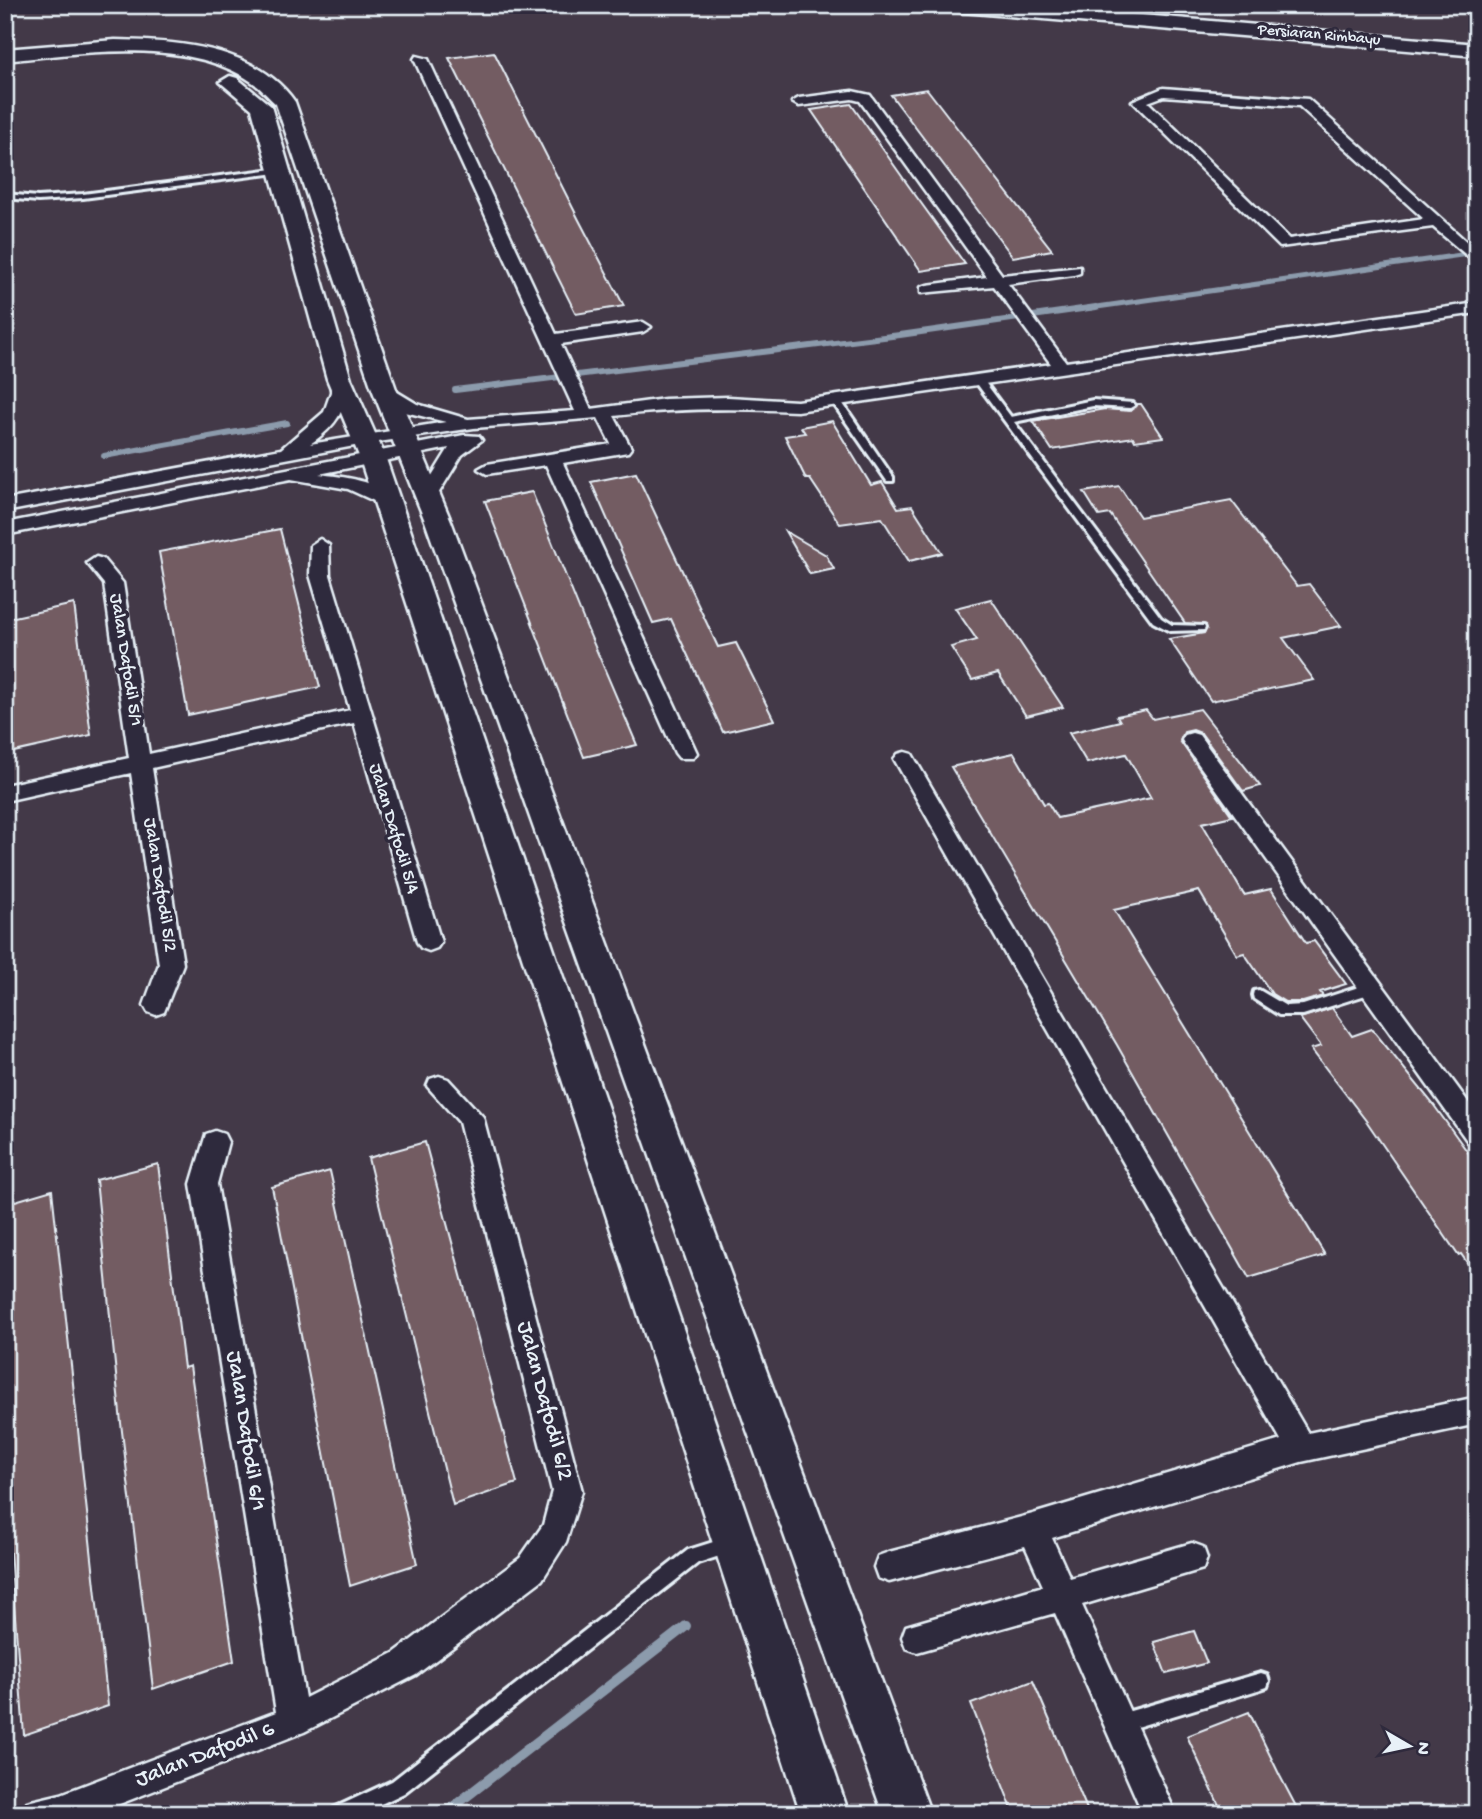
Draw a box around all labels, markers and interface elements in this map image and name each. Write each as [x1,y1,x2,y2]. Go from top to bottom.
street label: Persiaran Rimbayu [1256,21,1382,51]
street label: Jalan Dafodil 5/1 [103,592,147,728]
street label: Jalan Dafodil 5/4 [362,761,424,897]
street label: Jalan Dafodil 5/2 [137,816,181,954]
street label: Jalan Dafodil 6/2 [510,1319,578,1483]
street label: Jalan Dafodil 6/1 [219,1349,271,1513]
north arrow [1374,1710,1444,1780]
street label: Jalan Dafodil 6 [132,1716,279,1794]
text: N [1410,1740,1435,1756]

